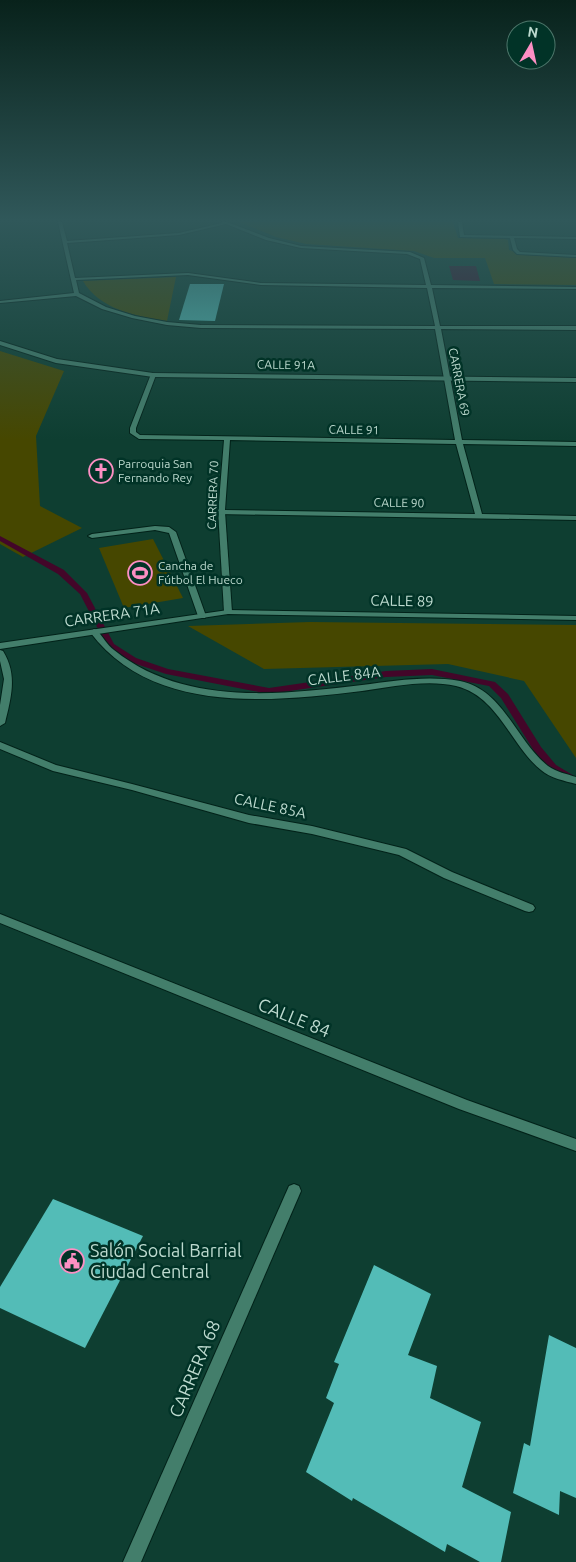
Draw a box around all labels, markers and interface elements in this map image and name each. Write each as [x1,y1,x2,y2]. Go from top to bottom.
north arrow [506,20,556,70]
text: N [527,23,539,41]
street label: CARRERA 69 [447,347,472,417]
street label: CALLE 91A [257,357,316,372]
street label: CALLE 91 [329,423,379,436]
place label: Parroquia San Fernando Rey [118,457,192,484]
church icon: Parroquia San Fernando Rey [88,458,114,484]
street label: CARRERA 70 [205,460,220,530]
street label: CALLE 90 [374,496,425,509]
place label: Cancha de Fútbol El Hueco [158,559,243,586]
sports icon: Cancha de Fútbol El Hueco [127,560,153,586]
street label: CALLE 89 [370,591,434,610]
street label: CARRERA 71A [63,599,161,630]
street label: CALLE 84A [307,663,381,688]
street label: CALLE 85A [233,790,308,821]
street label: CALLE 84 [255,994,333,1041]
place label: Salón Social Barrial Ciudad Central [90,1240,242,1281]
public building icon: Salón Social Barrial Ciudad Central [59,1248,85,1274]
street label: CARRERA 68 [165,1317,224,1420]

